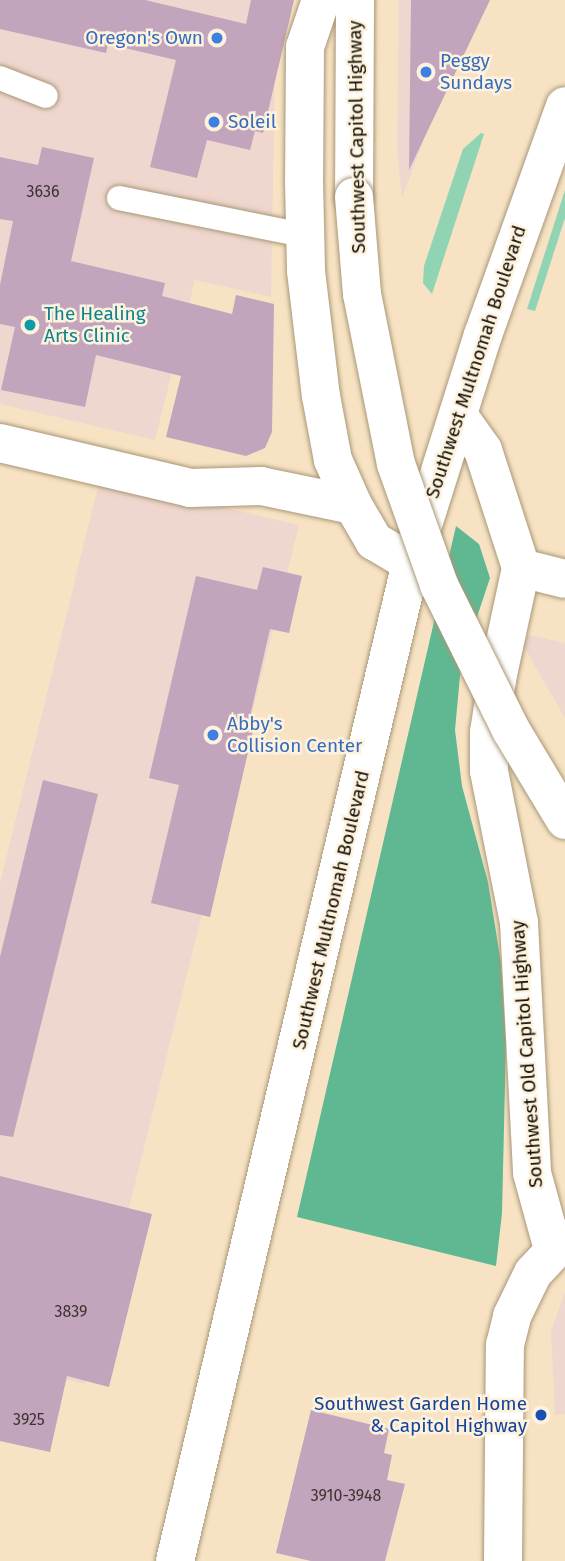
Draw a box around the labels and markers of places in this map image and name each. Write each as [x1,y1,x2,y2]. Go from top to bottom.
place label: Oregon's Own [85,27,203,49]
marker: Oregon's Own [209,30,225,46]
place label: Peggy Sundays [440,50,512,94]
marker: Peggy Sundays [418,64,434,80]
place label: Soleil [228,111,276,133]
marker: Soleil [206,114,222,130]
place label: The Healing Arts Clinic [44,303,146,347]
marker: The Healing Arts Clinic [22,317,38,333]
place label: Abby's Collision Center [227,713,362,757]
marker: Abby's Collision Center [205,727,221,743]
place label: Southwest Garden Home & Capitol Highway [314,1393,527,1437]
marker: Southwest Garden Home & Capitol Highway [533,1407,549,1423]

